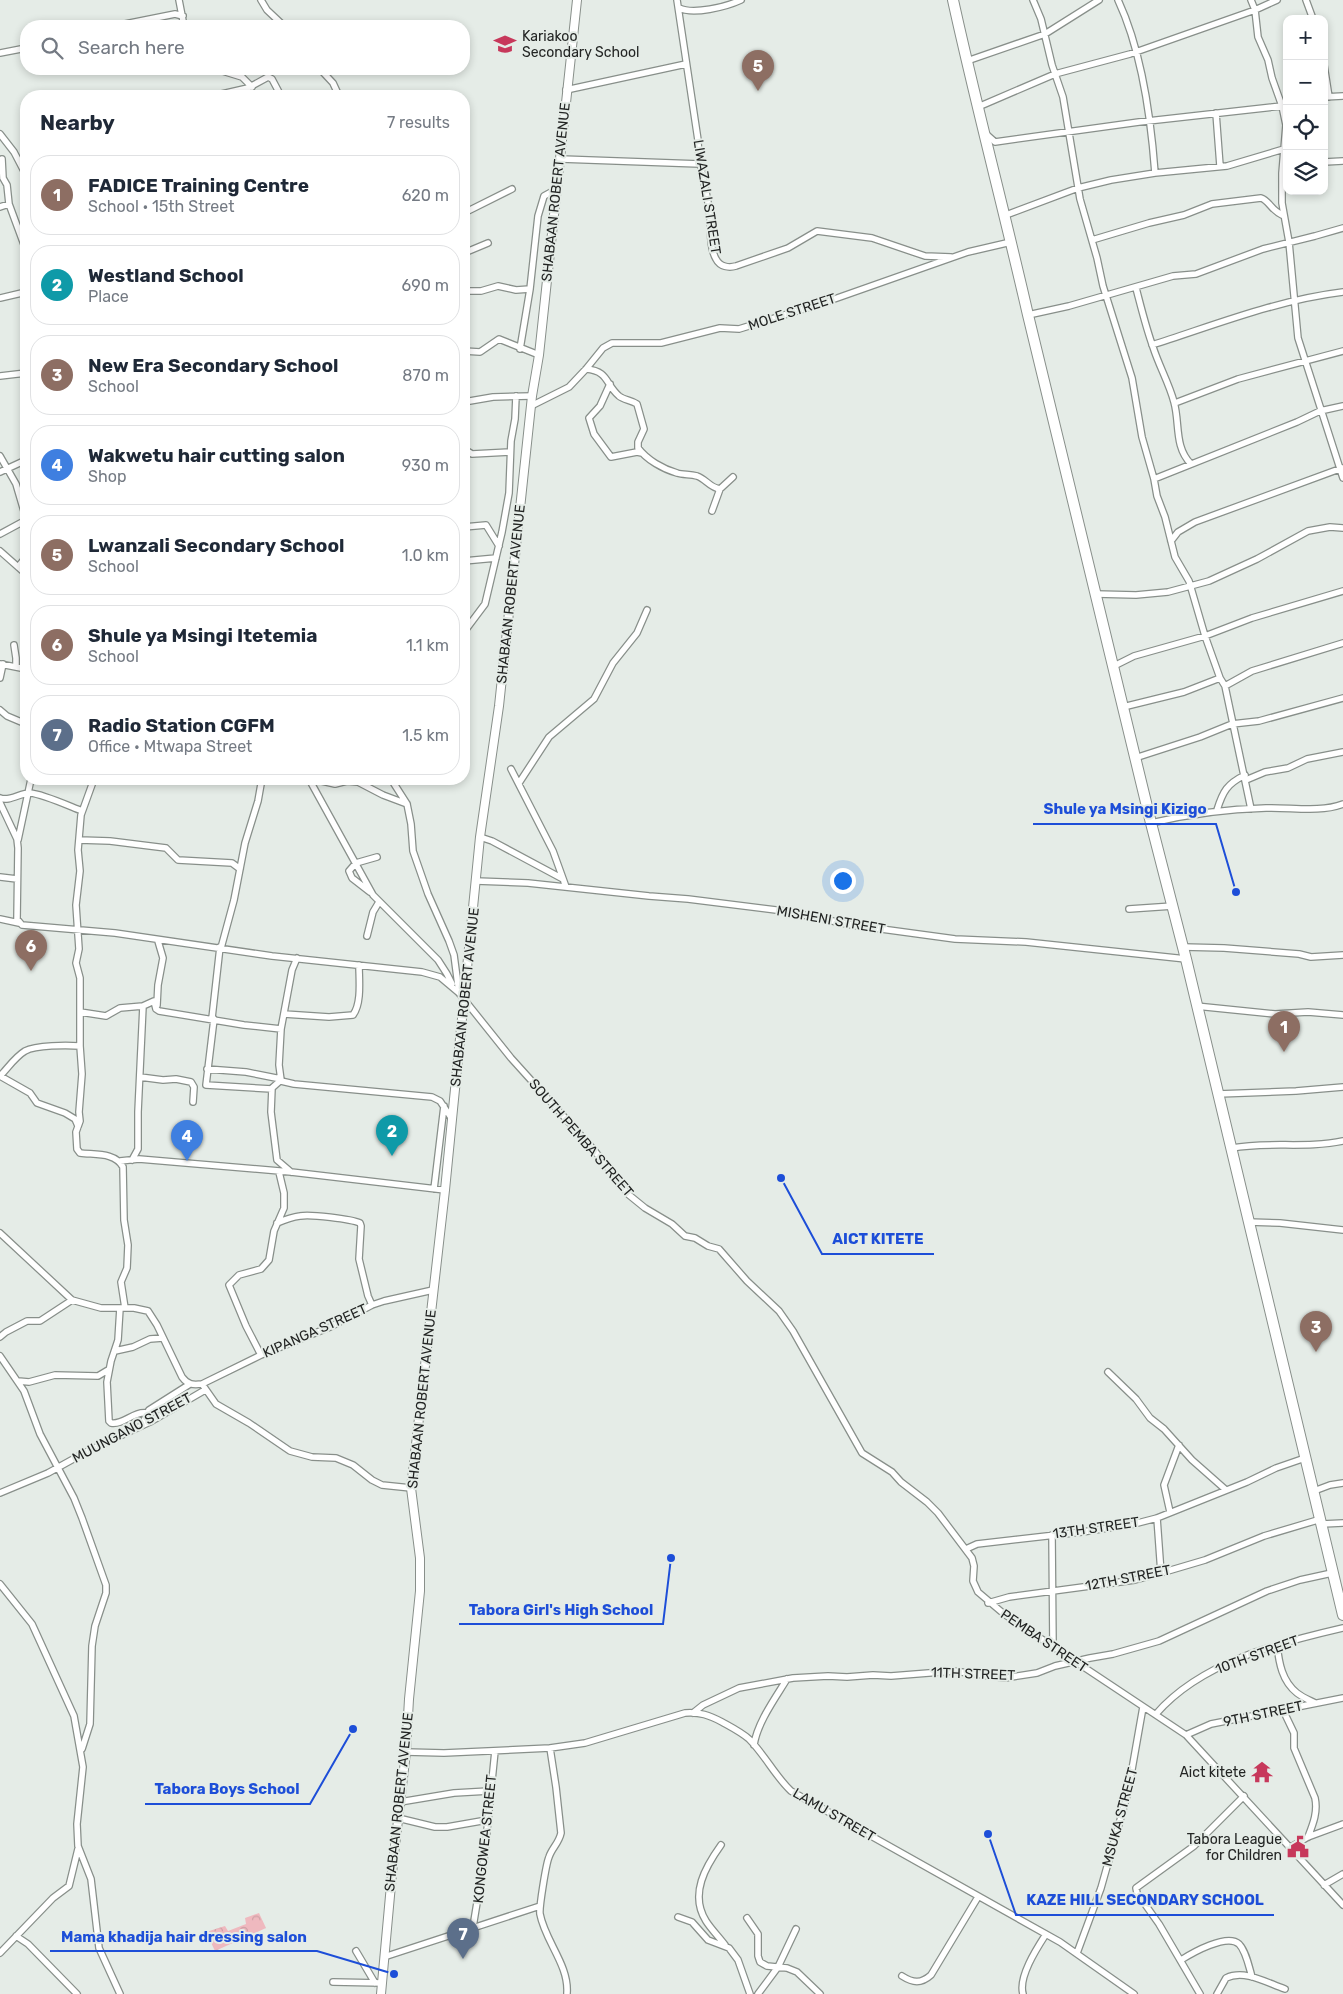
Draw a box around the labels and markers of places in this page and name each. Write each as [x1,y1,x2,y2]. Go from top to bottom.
place label: Kariakoo Secondary School [522,28,639,61]
school or university icon: Kariakoo Secondary School [492,31,518,57]
pin: 5 [742,50,774,91]
callout: Shule ya Msingi Kizigo [1033,794,1216,824]
pin: 6 [15,930,47,971]
pin: 1 [1268,1011,1300,1052]
pin: 2 [376,1115,408,1156]
pin: 4 [171,1120,203,1161]
callout: AICT KITETE [822,1224,934,1254]
pin: 3 [1300,1311,1332,1352]
callout: Tabora Girl's High School [459,1594,663,1624]
temple icon: Aict kitete [1249,1759,1275,1785]
place label: Aict kitete [1179,1764,1246,1781]
callout: Tabora Boys School [145,1774,310,1804]
place label: Tabora League for Children [1187,1831,1282,1864]
public building icon: Tabora League for Children [1285,1834,1311,1860]
callout: KAZE HILL SECONDARY SCHOOL [1016,1885,1274,1915]
pin: 7 [447,1918,479,1959]
callout: Mama khadija hair dressing salon [50,1921,317,1951]

